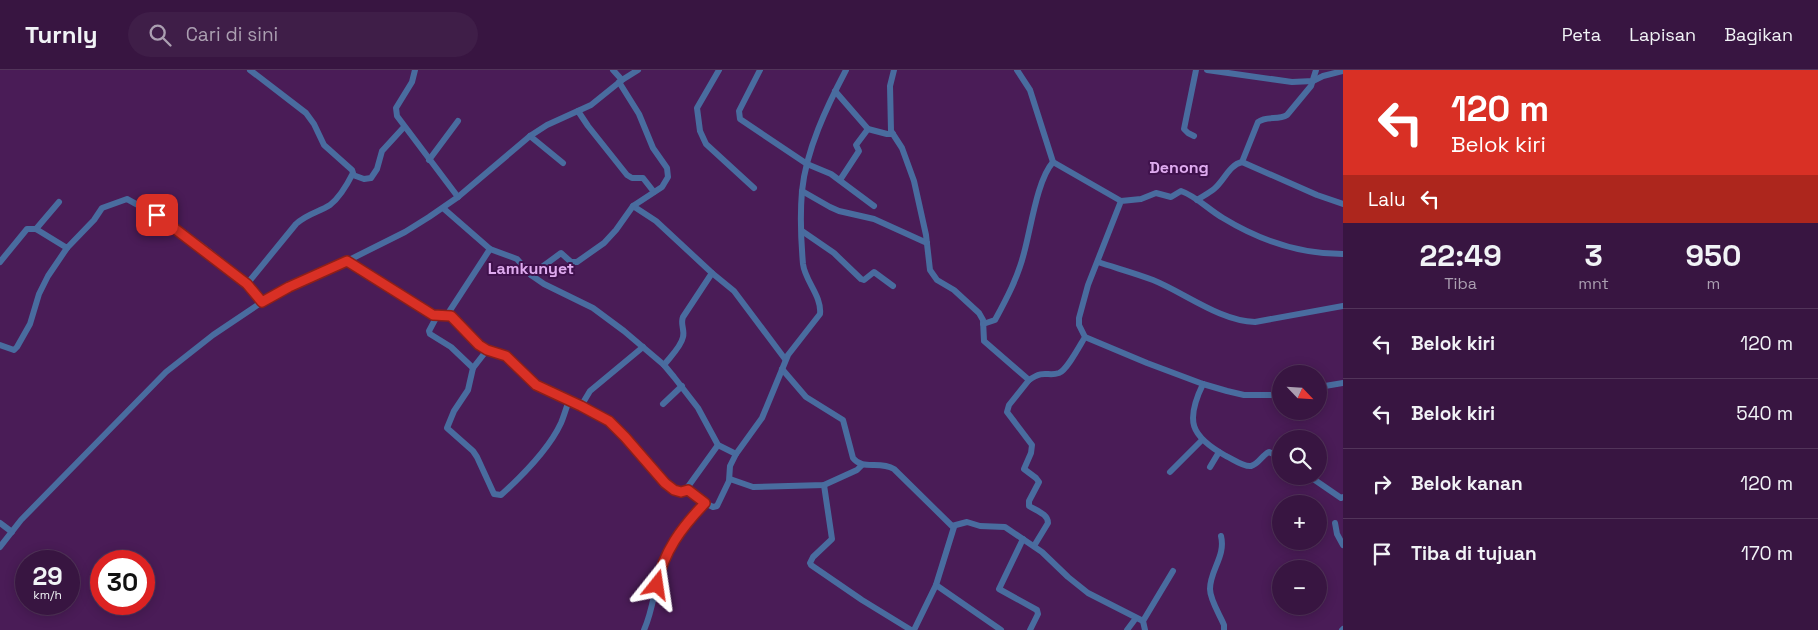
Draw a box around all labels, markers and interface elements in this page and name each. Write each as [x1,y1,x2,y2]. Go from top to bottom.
search box [128,12,478,57]
text: Turnly [25,19,98,50]
icon: search [146,21,174,49]
text: Cari di sini [186,22,278,47]
text: Peta [1562,23,1601,46]
text: Lapisan [1629,23,1696,46]
text: Bagikan [1724,23,1793,46]
text: 120 m [1451,87,1549,131]
icon: left [1368,90,1433,155]
text: Belok kiri [1451,130,1546,158]
district label: Denong [1149,157,1209,178]
icon: left [1416,185,1444,213]
text: Lalu [1368,187,1406,212]
pin [136,194,178,236]
icon: arrive [143,201,171,229]
text: 22:49 [1420,236,1502,275]
text: 3 [1584,236,1603,275]
text: 950 [1685,236,1741,275]
district label: Lamkunyet [488,258,574,279]
text: Tiba [1444,273,1477,294]
text: mnt [1578,273,1609,294]
text: m [1707,273,1720,294]
icon: left [1368,330,1396,358]
text: Belok kiri [1411,331,1495,356]
text: 120 m [1740,331,1793,356]
north arrow [1272,365,1328,420]
map controls [1272,365,1327,615]
icon: left [1368,400,1396,428]
text: Belok kiri [1411,401,1495,426]
text: 540 m [1736,401,1793,426]
button: search [1272,430,1327,485]
icon: right [1368,470,1396,498]
text: Belok kanan [1411,471,1523,496]
text: 120 m [1740,471,1793,496]
button: + [1272,495,1327,550]
icon: arrive [1368,540,1396,568]
text: Tiba di tujuan [1411,541,1537,566]
text: 170 m [1741,541,1793,566]
speed limit sign: 30 [90,550,155,615]
position arrow [630,558,682,610]
text: 29 [32,560,63,592]
button: − [1272,560,1327,615]
text: km/h [33,587,62,603]

